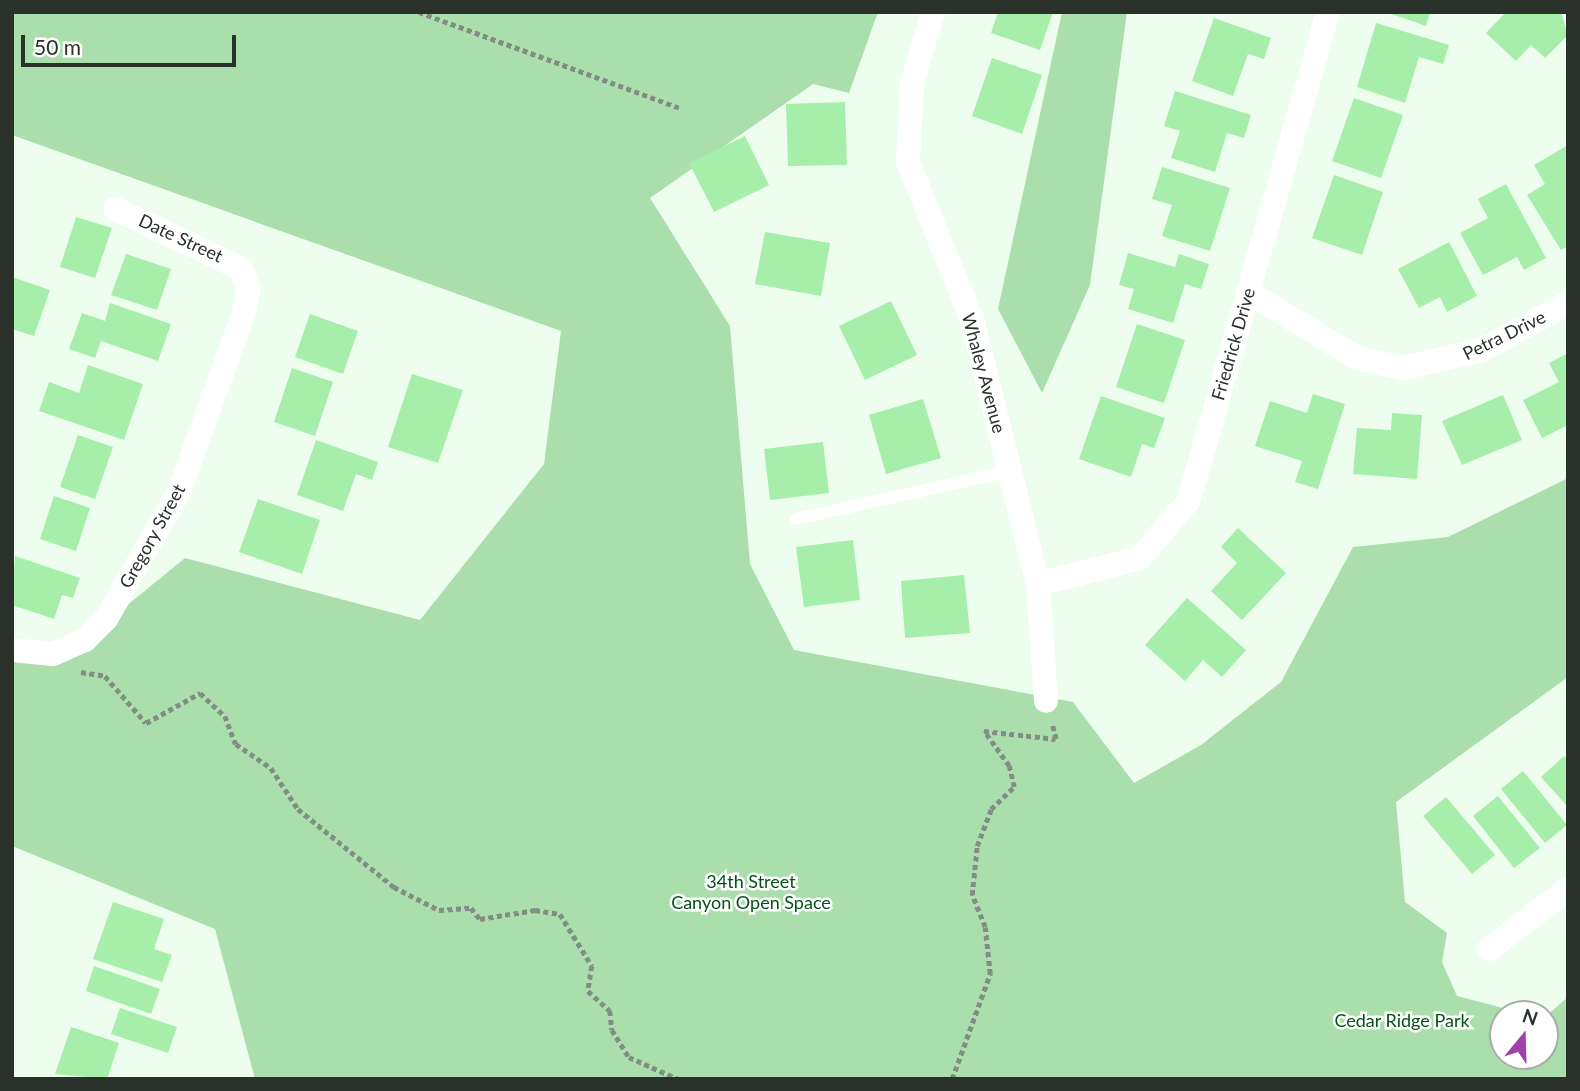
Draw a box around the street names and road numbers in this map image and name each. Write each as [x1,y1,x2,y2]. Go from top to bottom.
street label: Date Street [136,209,226,267]
street label: Friedrick Drive [1207,285,1259,403]
street label: Petra Drive [1459,306,1549,364]
street label: Whaley Avenue [957,310,1011,436]
street label: Gregory Street [114,480,190,592]

